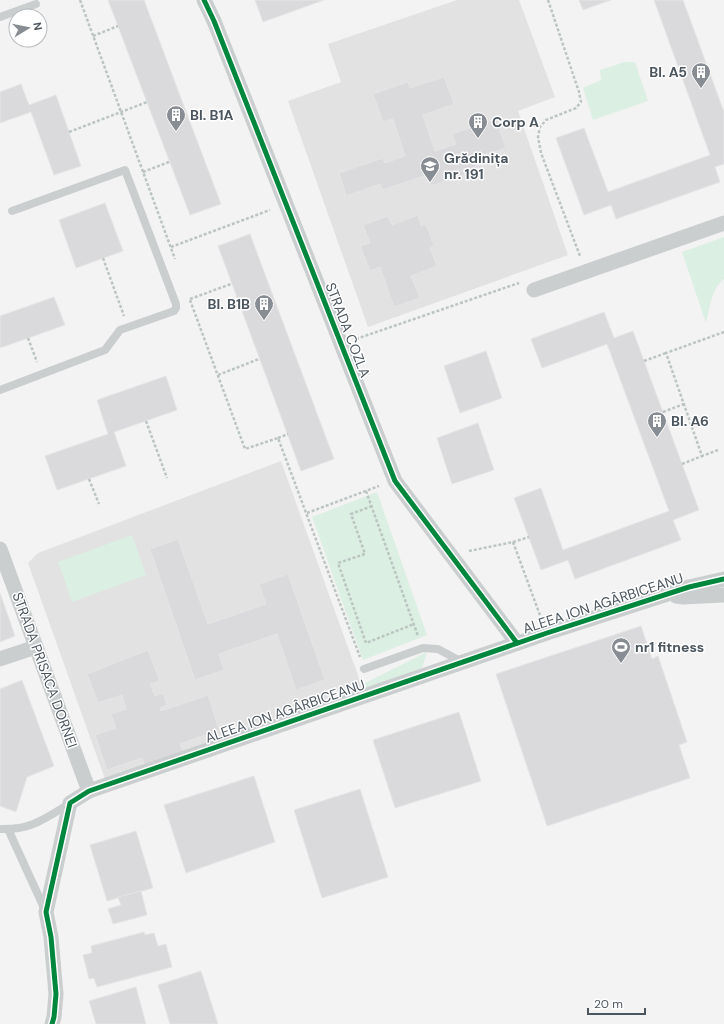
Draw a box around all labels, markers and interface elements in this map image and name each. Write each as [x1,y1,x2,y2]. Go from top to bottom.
north arrow [8,8,48,48]
text: N [30,21,45,31]
building icon: Bl. A5 [690,61,712,89]
place label: Bl. A5 [649,63,687,81]
building icon: Bl. B1A [165,104,187,132]
place label: Bl. B1A [190,106,234,124]
building icon: Corp A [467,111,489,139]
place label: Corp A [492,113,539,131]
place label: Grădinița nr. 191 [444,149,509,183]
school or university icon: Grădinița nr. 191 [419,155,441,183]
street label: STRADA COZLA [322,280,374,380]
building icon: Bl. B1B [253,293,275,321]
place label: Bl. B1B [208,295,250,313]
building icon: Bl. A6 [646,410,668,438]
place label: Bl. A6 [671,412,709,430]
street label: ALEEA ION AGÂRBICEANU [520,569,686,637]
street label: STRADA PRISACA DORNEI [8,590,82,750]
sports icon: nr1 fitness [610,636,632,664]
place label: nr1 fitness [635,638,704,656]
street label: ALEEA ION AGÂRBICEANU [203,675,367,747]
scale bar [588,990,645,1016]
text: 20 m [594,996,623,1012]

